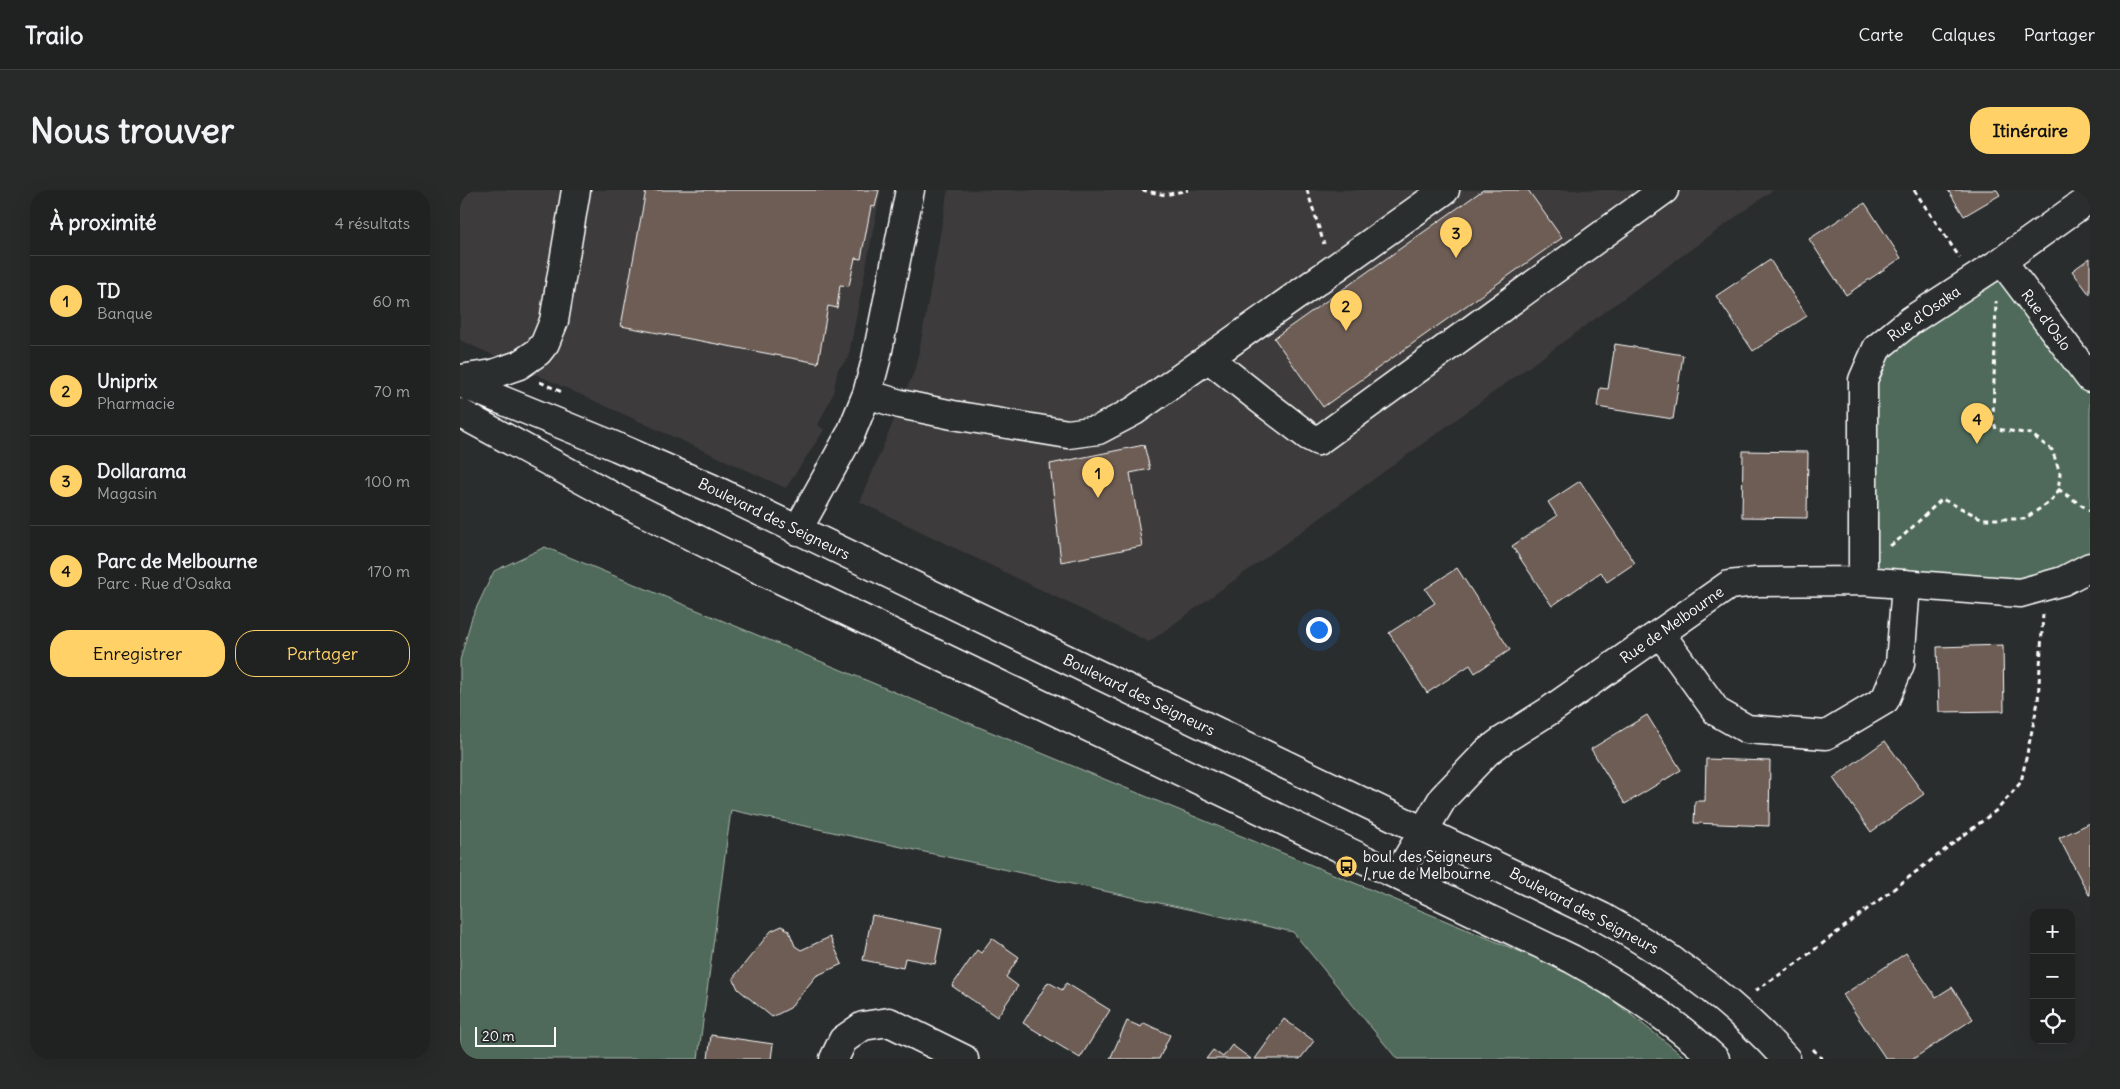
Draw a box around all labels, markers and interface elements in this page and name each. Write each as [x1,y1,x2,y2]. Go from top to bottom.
text: Trailo [25,20,83,50]
text: Carte [1858,23,1903,46]
text: Calques [1931,23,1996,46]
text: Partager [2024,23,2095,46]
button: Itinéraire [1970,107,2090,154]
text: Nous trouver [30,108,234,152]
text: À proximité [50,209,157,236]
text: 4 résultats [335,213,410,233]
pin: 3 [1440,217,1472,258]
text: TD [97,279,120,303]
street label: Rue d'Osaka [1884,281,1964,346]
street label: Rue d'Oslo [2017,285,2076,354]
pin: 2 [1330,290,1362,331]
text: 1 [63,291,69,311]
text: 60 m [372,291,410,311]
text: Banque [97,303,153,323]
text: Uniprix [97,369,157,393]
text: 2 [62,381,70,401]
text: 70 m [374,381,410,401]
text: Pharmacie [97,393,175,413]
pin: 4 [1961,403,1993,444]
pin: 1 [1082,457,1114,498]
text: Dollarama [97,459,186,483]
text: 3 [61,471,71,491]
text: 100 m [365,471,410,491]
street label: Boulevard des Seigneurs [695,474,853,564]
text: Magasin [97,483,157,503]
text: Parc de Melbourne [97,549,257,573]
text: 4 [61,561,71,581]
text: 170 m [367,561,410,581]
text: Parc · Rue d'Osaka [97,573,231,593]
street label: Rue de Melbourne [1616,582,1727,667]
your location [1306,617,1332,643]
button: Enregistrer [50,630,225,677]
button: Partager [235,630,410,677]
street label: Boulevard des Seigneurs [1060,650,1218,740]
place label: boul. des Seigneurs / rue de Melbourne [1363,847,1493,883]
bus stop icon: boul. des Seigneurs / rue de Melbourne [1335,854,1359,878]
street label: Boulevard des Seigneurs [1506,863,1662,958]
map controls [2030,909,2075,1044]
button: + [2030,909,2075,954]
button: − [2030,954,2075,999]
button: locate [2030,999,2075,1044]
scale bar [475,1024,556,1047]
text: 20 m [482,1027,515,1045]

